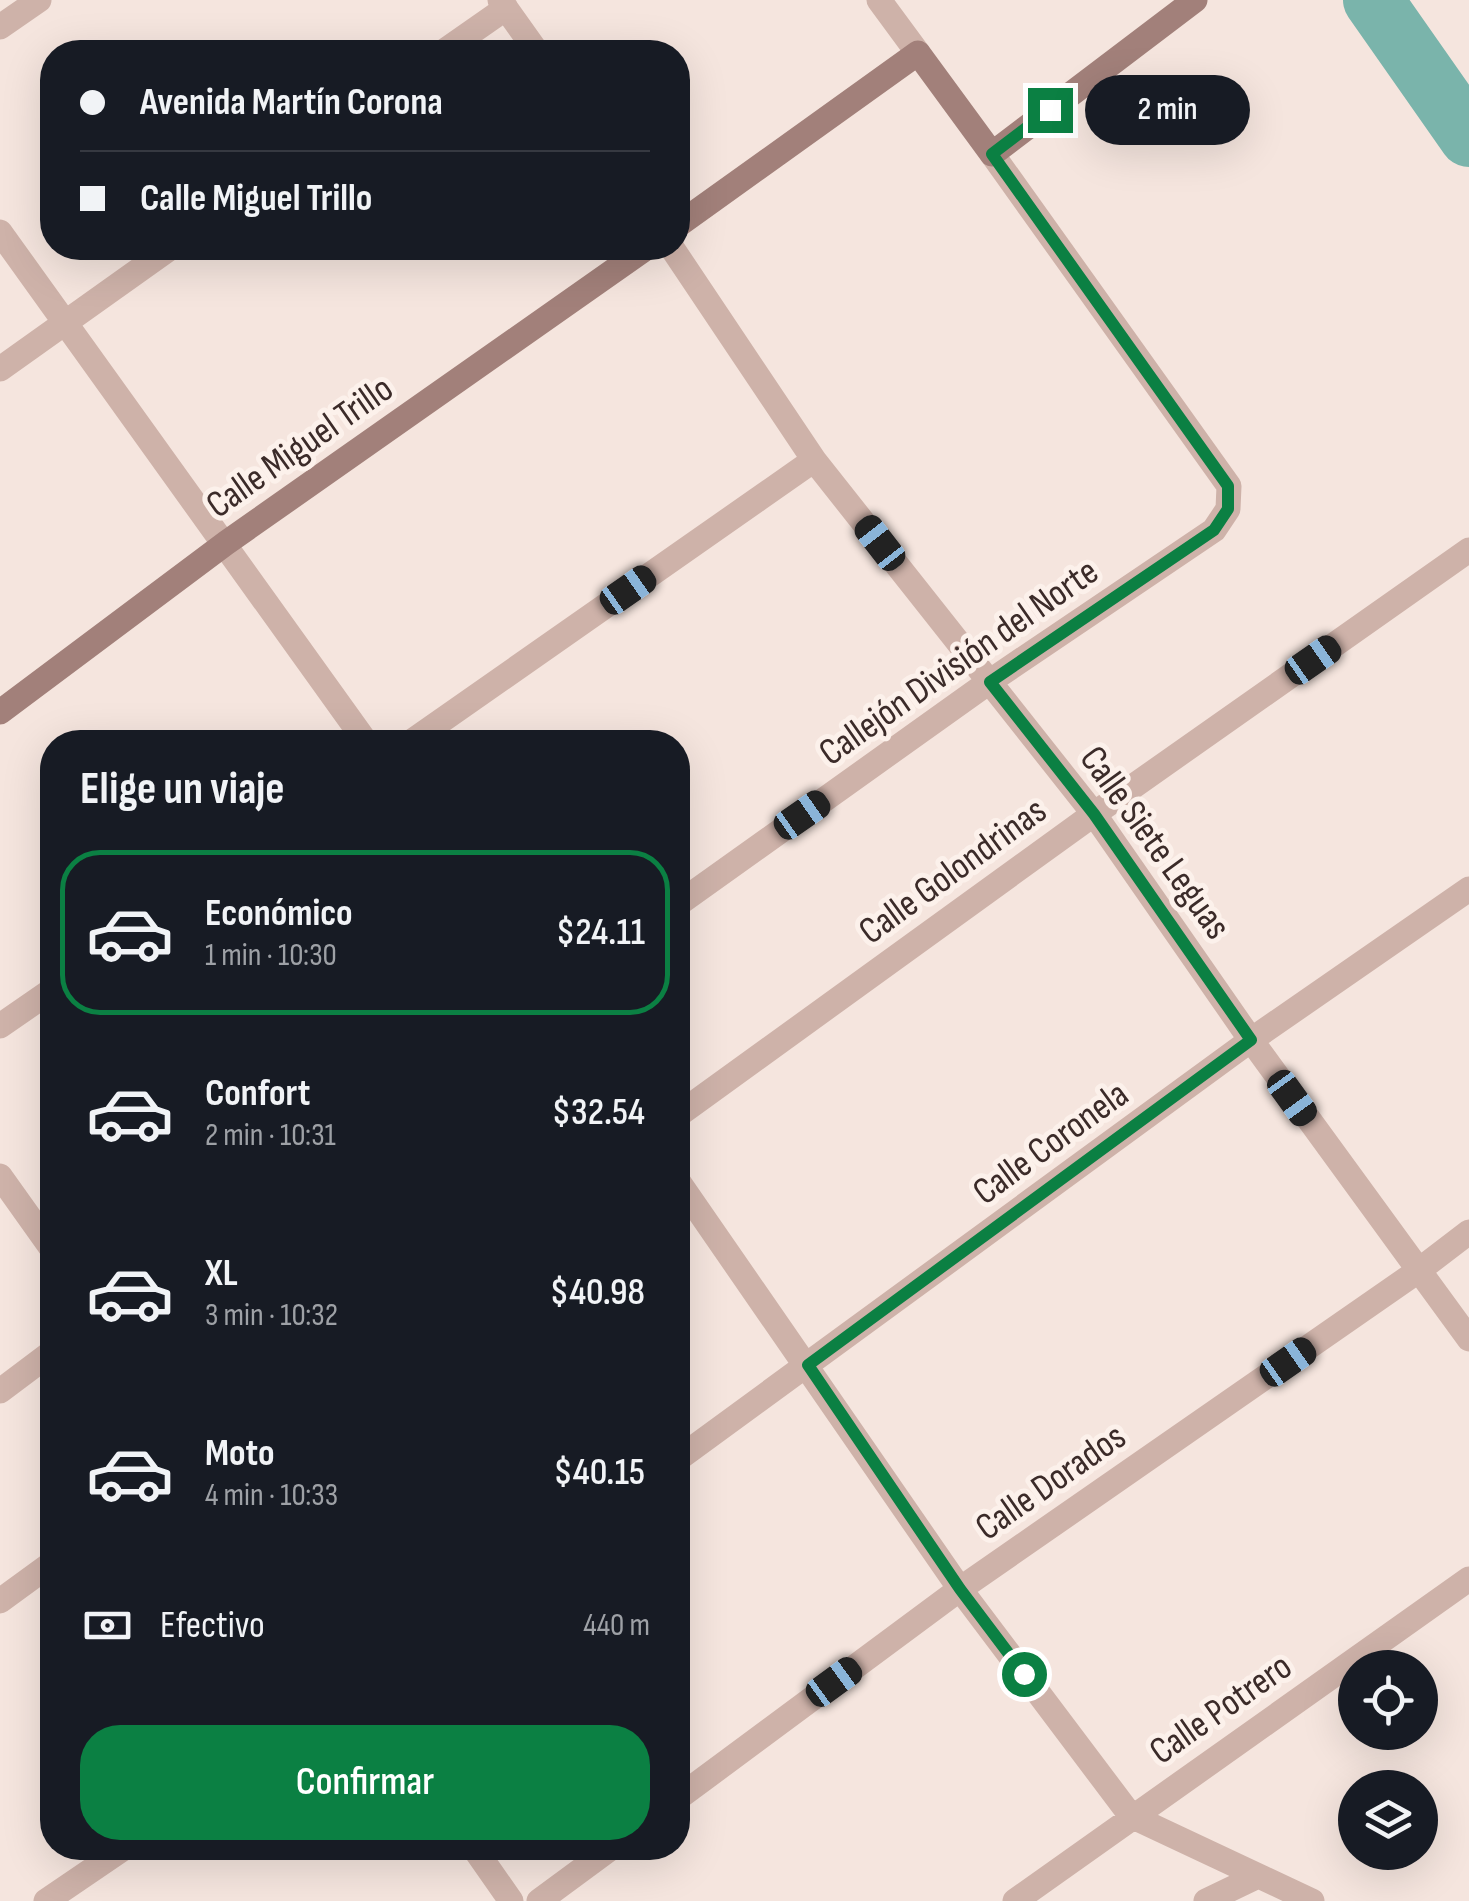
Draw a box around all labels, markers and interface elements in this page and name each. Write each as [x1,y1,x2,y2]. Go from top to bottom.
callout: 2 min [1085,75,1250,145]
text: Avenida Martín Corona [140,80,443,125]
route end [1028,88,1073,133]
text: 2 min [1138,90,1197,129]
text: Calle Miguel Trillo [140,176,372,221]
street label: Calle Miguel Trillo [198,366,402,528]
car [850,510,910,576]
street label: Callejón División del Norte [811,549,1107,775]
car [595,561,661,619]
car [1280,631,1346,689]
street label: Calle Siete Leguas [1070,738,1240,948]
text: Elige un viaje [80,762,285,817]
car [769,786,835,844]
street label: Calle Golondrinas [851,788,1055,954]
icon: car [85,888,175,978]
text: Económico [205,891,353,936]
text: $24.11 [556,910,645,955]
text: 1 min · 10:30 [205,936,337,975]
car [1262,1065,1322,1131]
icon: car [85,1068,175,1158]
text: Confort [205,1071,310,1116]
street label: Calle Coronela [964,1072,1137,1215]
text: $32.54 [552,1090,645,1135]
text: 2 min · 10:31 [205,1116,336,1155]
icon: car [85,1248,175,1338]
text: XL [205,1251,238,1296]
text: $40.98 [550,1270,645,1315]
text: 3 min · 10:32 [205,1296,338,1335]
car [1255,1333,1321,1391]
street label: Calle Dorados [967,1414,1134,1550]
icon: car [85,1428,175,1518]
text: Moto [205,1431,275,1476]
text: $40.15 [553,1450,645,1495]
text: 4 min · 10:33 [205,1476,338,1515]
icon: cash [80,1598,135,1653]
text: Efectivo [160,1603,265,1648]
text: 440 m [583,1606,650,1645]
street label: Calle Potrero [1141,1644,1300,1774]
map controls [1338,1650,1438,1870]
button: locate [1338,1650,1438,1750]
car [801,1652,867,1712]
route start [1002,1652,1047,1697]
button: Confirmar [80,1725,650,1840]
button: layers [1338,1770,1438,1870]

